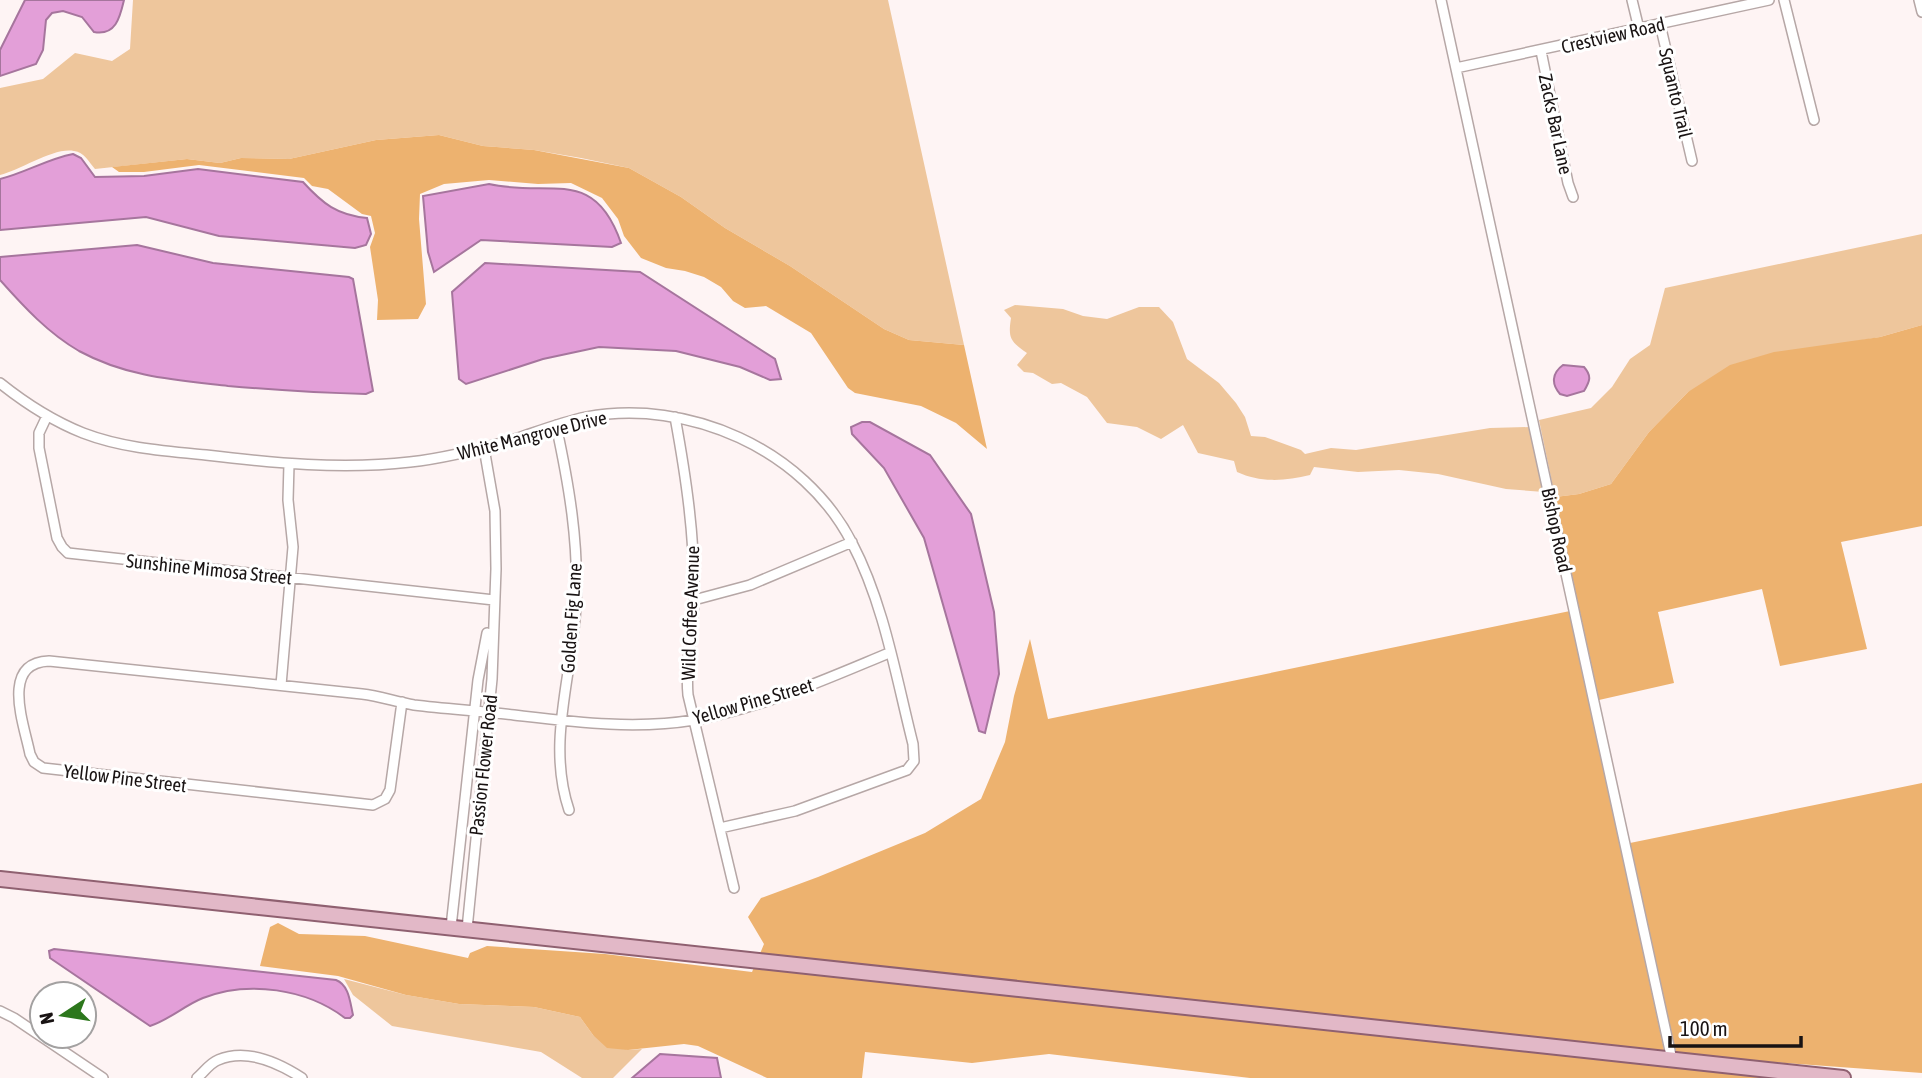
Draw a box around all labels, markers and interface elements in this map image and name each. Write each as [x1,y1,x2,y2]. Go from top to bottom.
street label: Crestview Road [1559,12,1667,58]
street label: Squanto Trail [1655,46,1697,140]
street label: Zacks Bar Lane [1535,72,1577,176]
street label: White Mangrove Drive [455,406,609,464]
street label: Bishop Road [1537,486,1577,574]
street label: Wild Coffee Avenue [677,545,703,681]
street label: Sunshine Mimosa Street [125,549,293,589]
street label: Golden Fig Lane [556,562,586,674]
street label: Yellow Pine Street [690,673,816,729]
street label: Passion Flower Road [465,693,501,837]
street label: Yellow Pine Street [62,760,188,796]
north arrow [28,980,98,1050]
scale bar [1670,1004,1801,1048]
text: N [34,1011,58,1026]
text: 100 m [1680,1016,1728,1040]

